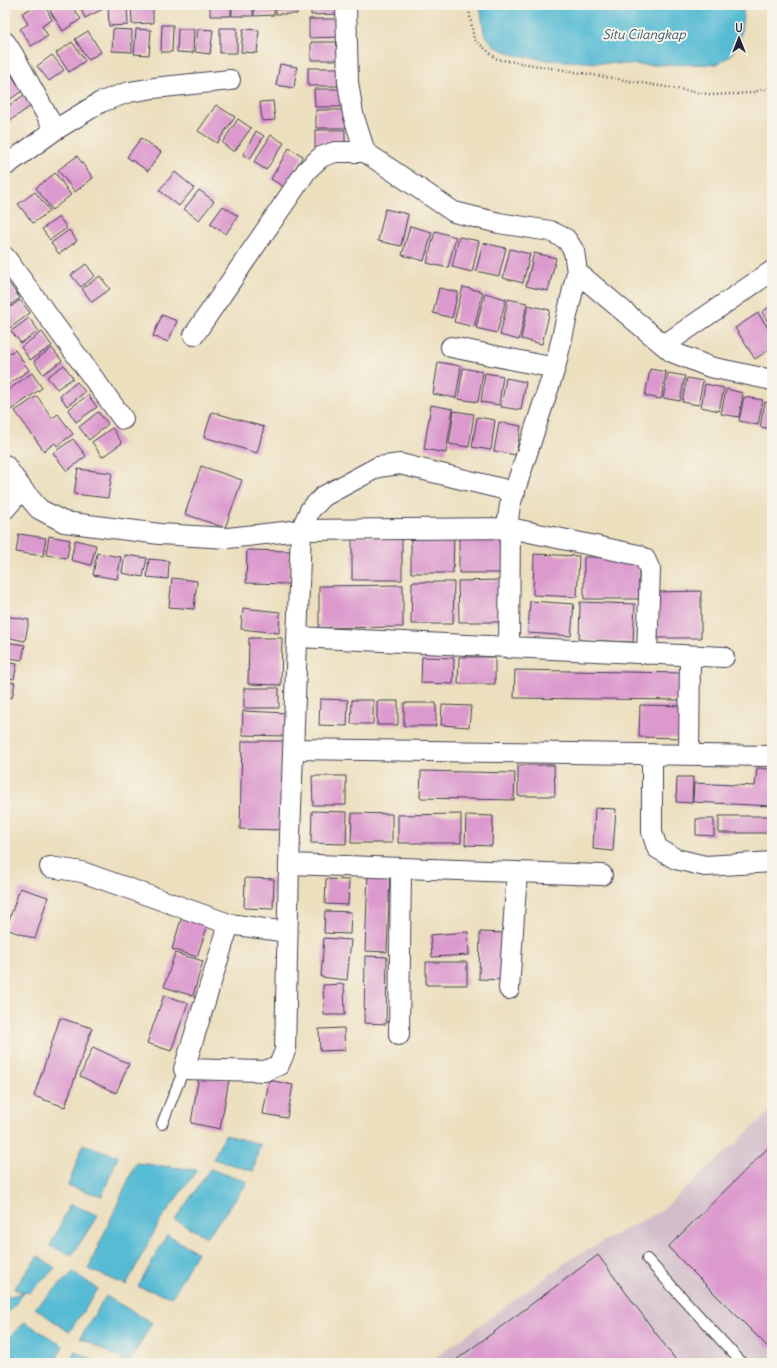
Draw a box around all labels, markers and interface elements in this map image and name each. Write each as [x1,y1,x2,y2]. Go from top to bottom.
north arrow [719,18,759,58]
text: U [735,21,743,35]
water label: Situ Cilangkap [602,26,686,43]

